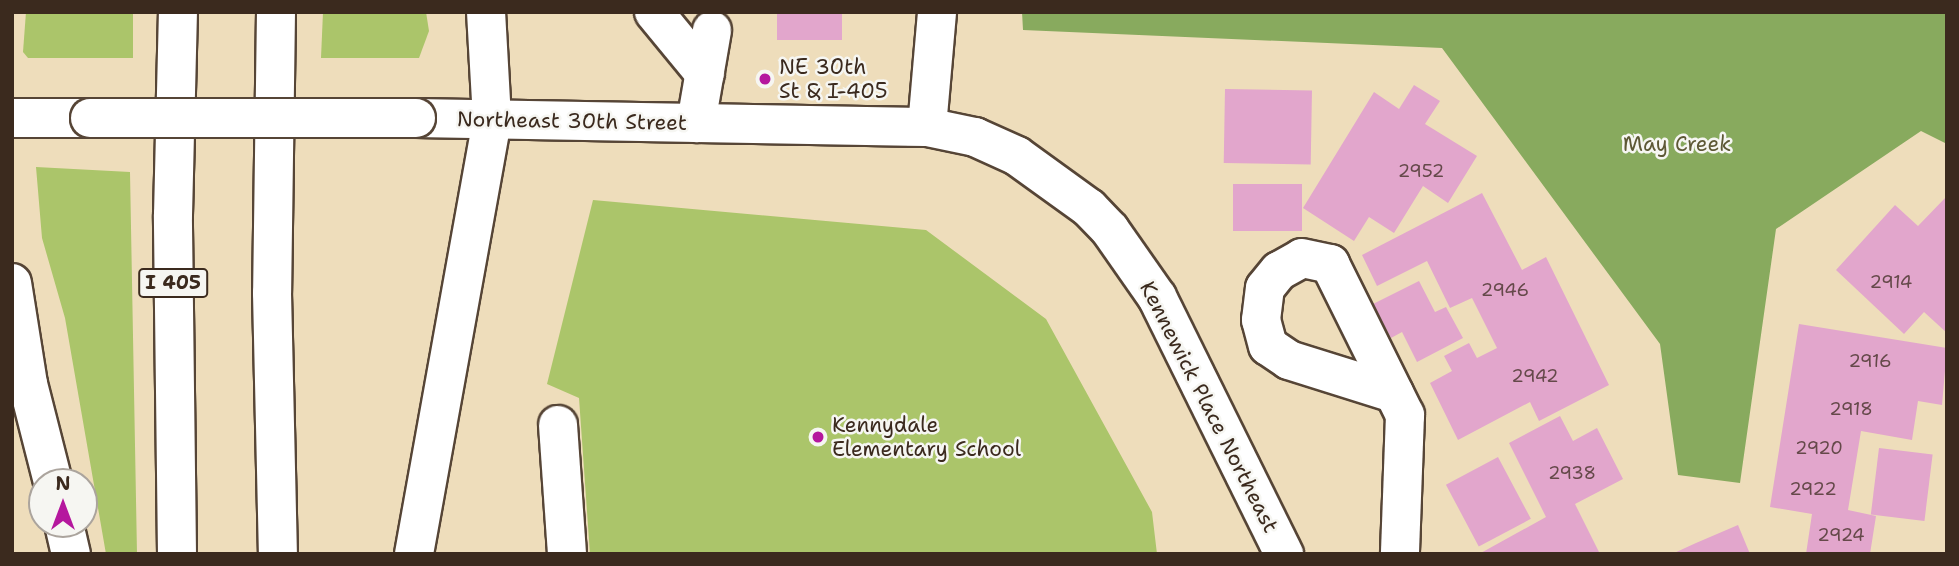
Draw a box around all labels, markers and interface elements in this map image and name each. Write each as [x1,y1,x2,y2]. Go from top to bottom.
place label: NE 30th St & I-405 [779,54,888,104]
marker: NE 30th St & I-405 [757,71,773,87]
street label: Northeast 30th Street [457,106,687,136]
park label: May Creek [1623,131,1731,157]
house number: 2952 [1398,160,1444,182]
road number: I 405 [138,268,208,298]
house number: 2914 [1870,271,1912,293]
street label: Kennewick Place Northeast [1135,277,1283,537]
house number: 2946 [1481,279,1529,301]
house number: 2916 [1848,350,1892,372]
house number: 2942 [1511,365,1559,387]
house number: 2918 [1829,398,1873,420]
place label: Kennydale Elementary School [832,412,1021,462]
marker: Kennydale Elementary School [810,429,826,445]
house number: 2920 [1795,437,1843,459]
house number: 2938 [1548,462,1596,484]
north arrow [28,468,98,538]
text: N [55,471,71,496]
house number: 2922 [1789,478,1837,500]
house number: 2924 [1817,524,1865,546]

